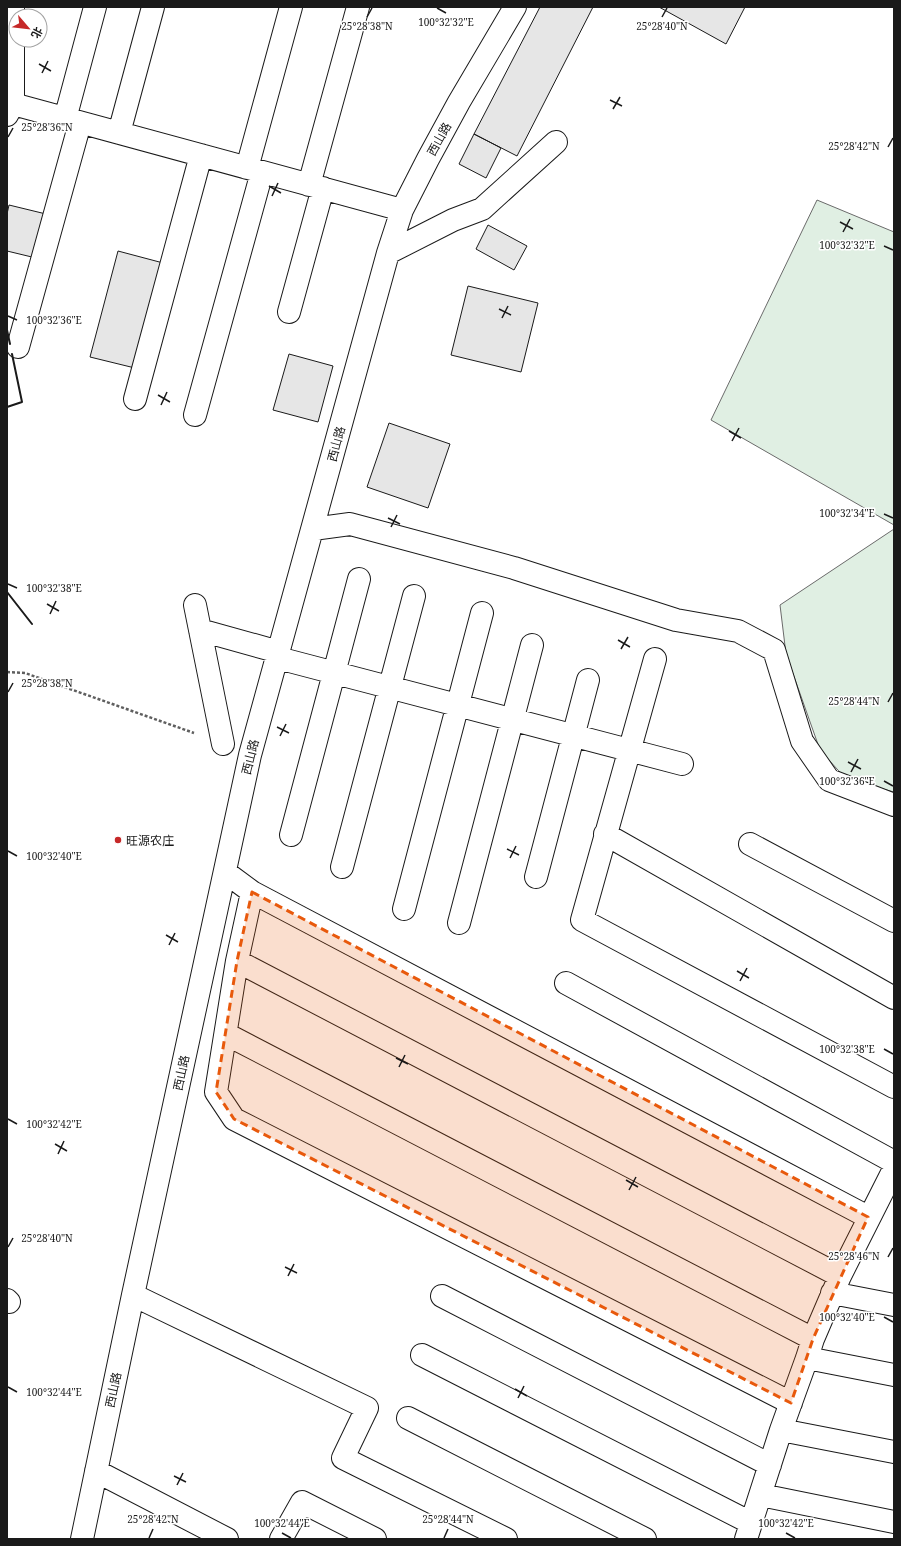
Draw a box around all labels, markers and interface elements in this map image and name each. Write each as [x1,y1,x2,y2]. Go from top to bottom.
north arrow [8,8,48,48]
text: 100°32'32"E [418,15,474,29]
text: 25°28'38"N [341,19,393,33]
text: 25°28'40"N [636,19,688,33]
text: 北 [28,25,46,41]
street label: 西山路 [423,119,455,159]
text: 25°28'36"N [21,120,73,134]
text: 25°28'42"N [828,139,880,153]
text: 100°32'32"E [819,238,875,252]
text: 100°32'36"E [26,313,82,327]
street label: 西山路 [323,424,349,464]
text: 100°32'34"E [819,506,875,520]
text: 100°32'38"E [26,581,82,595]
text: 25°28'38"N [21,676,73,690]
text: 25°28'44"N [828,694,880,708]
street label: 西山路 [237,737,263,777]
text: 100°32'36"E [819,774,875,788]
place label: 旺源农庄 [126,832,174,849]
marker: 旺源农庄 [113,835,123,845]
text: 100°32'40"E [26,849,82,863]
text: 100°32'38"E [819,1042,875,1056]
street label: 西山路 [169,1054,193,1092]
text: 100°32'42"E [26,1117,82,1131]
text: 25°28'40"N [21,1231,73,1245]
text: 25°28'46"N [828,1249,880,1263]
text: 100°32'40"E [819,1310,875,1324]
street label: 西山路 [101,1371,125,1409]
text: 100°32'44"E [26,1385,82,1399]
text: 25°28'42"N [127,1512,179,1526]
text: 25°28'44"N [422,1512,474,1526]
text: 100°32'44"E [254,1516,310,1530]
text: 100°32'42"E [758,1516,814,1530]

